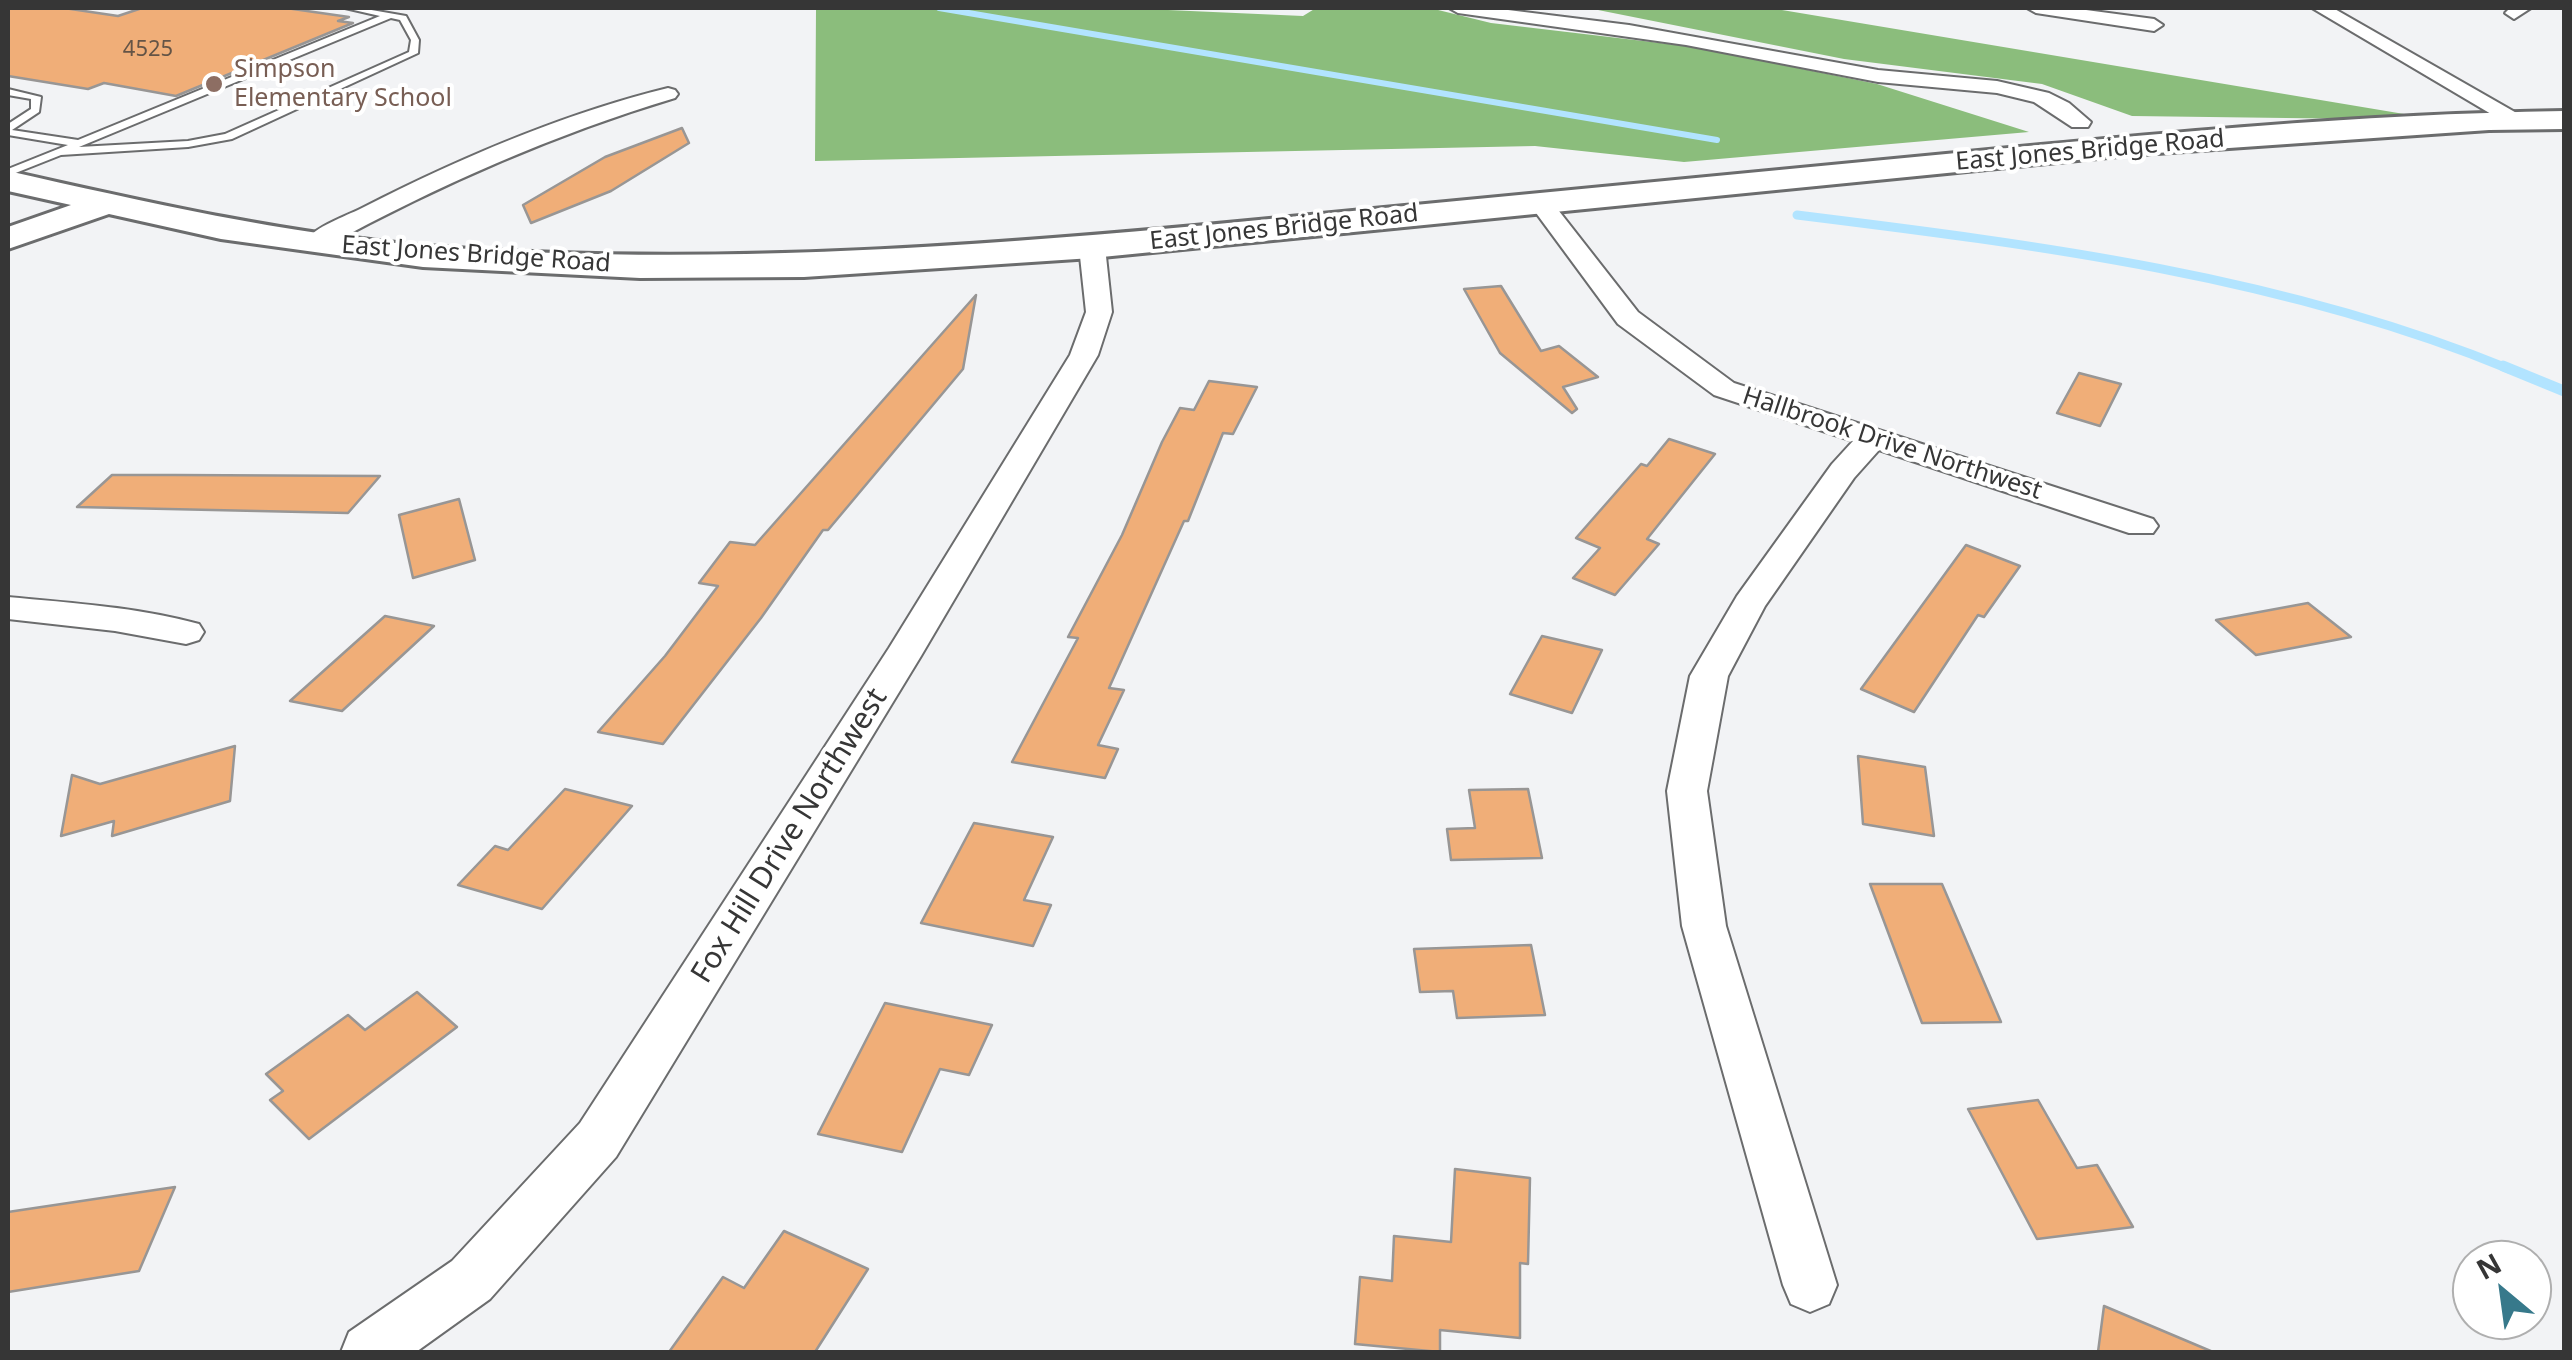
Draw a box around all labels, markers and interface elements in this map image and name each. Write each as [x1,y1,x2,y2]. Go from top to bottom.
house number: 4525 [123,37,173,63]
place label: Simpson Elementary School [234,55,452,114]
marker: Simpson Elementary School [203,73,225,95]
street label: East Jones Bridge Road [1954,124,2226,178]
street label: East Jones Bridge Road [1148,199,1420,257]
street label: East Jones Bridge Road [340,231,612,279]
street label: Hallbrook Drive Northwest [1739,381,2045,507]
street label: Fox Hill Drive Northwest [685,682,895,990]
north arrow [2452,1240,2552,1340]
text: N [2469,1243,2508,1288]

